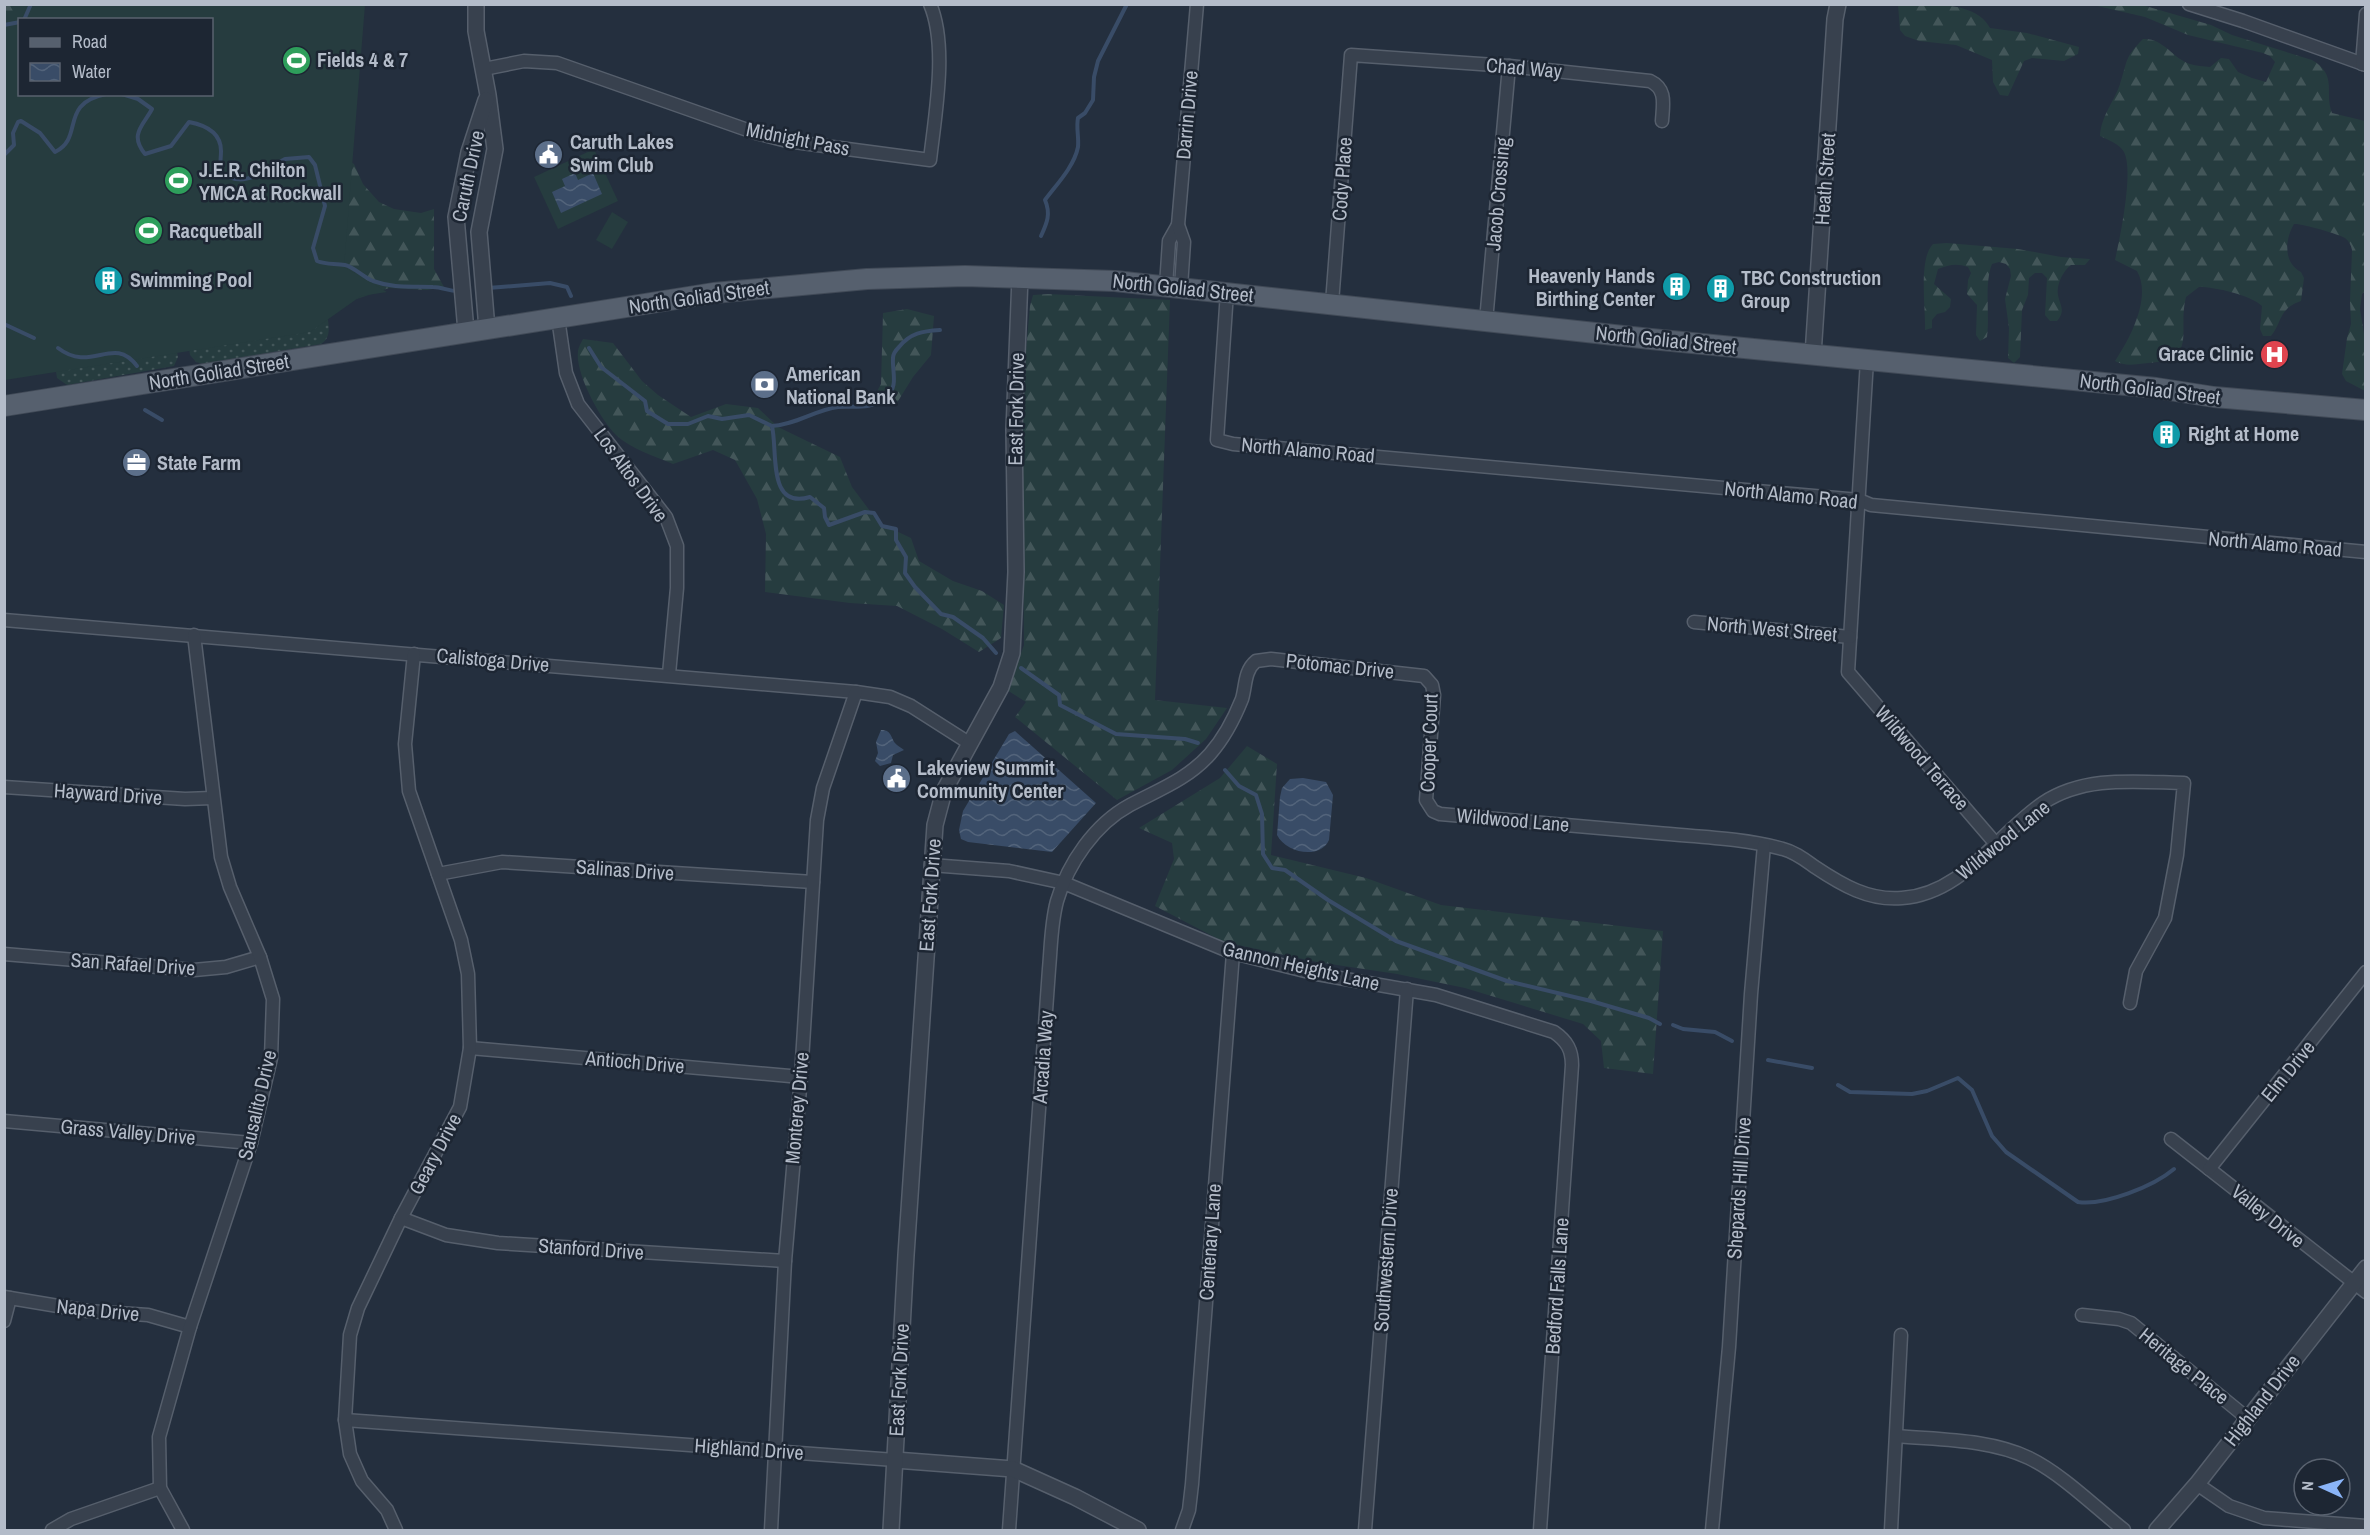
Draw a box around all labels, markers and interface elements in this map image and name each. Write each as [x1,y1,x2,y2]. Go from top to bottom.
legend [18,18,213,96]
text: Road [72,29,107,54]
sports icon: Fields 4 & 7 [280,44,312,76]
place label: Fields 4 & 7 [317,46,408,73]
street label: Chad Way [1485,51,1564,84]
text: Water [72,59,111,84]
street label: Darrin Drive [1169,69,1204,161]
street label: Midnight Pass [744,115,852,162]
street label: Caruth Drive [445,128,490,224]
place label: Caruth Lakes Swim Club [570,128,674,178]
street label: Heath Street [1808,132,1841,226]
street label: Cody Place [1325,136,1358,222]
street label: Jacob Crossing [1479,136,1516,252]
public building icon: Caruth Lakes Swim Club [533,138,565,170]
place label: J.E.R. Chilton YMCA at Rockwall [199,156,341,206]
sports icon: J.E.R. Chilton YMCA at Rockwall [162,165,194,197]
sports icon: Racquetball [132,215,164,247]
place label: Racquetball [169,217,262,244]
place label: Heavenly Hands Birthing Center [1528,262,1656,312]
building icon: Swimming Pool [93,264,125,296]
place label: TBC Construction Group [1741,264,1881,314]
place label: Swimming Pool [130,266,252,293]
street label: North Goliad Street [1111,267,1255,308]
building icon: Heavenly Hands Birthing Center [1660,271,1692,303]
street label: North Goliad Street [627,273,771,320]
building icon: TBC Construction Group [1704,273,1736,305]
street label: North Goliad Street [1594,319,1738,360]
hospital icon: Grace Clinic [2259,338,2291,370]
place label: Grace Clinic [2158,340,2254,367]
street label: North Goliad Street [147,347,291,396]
street label: East Fork Drive [1001,352,1030,466]
place label: American National Bank [786,360,896,410]
street label: North Goliad Street [2078,366,2222,411]
bank icon: American National Bank [749,369,781,401]
building icon: Right at Home [2151,418,2183,450]
place label: Right at Home [2188,420,2299,447]
street label: Los Altos Drive [588,422,675,527]
street label: North Alamo Road [1240,430,1376,469]
office icon: State Farm [120,447,152,479]
place label: State Farm [157,449,241,476]
street label: North Alamo Road [1723,474,1859,515]
street label: North Alamo Road [2207,524,2343,563]
street label: North West Street [1706,609,1838,648]
street label: Calistoga Drive [436,641,551,678]
street label: Potomac Drive [1285,646,1395,685]
street label: Cooper Court [1413,693,1444,793]
street label: Wildwood Terrace [1869,699,1976,816]
place label: Lakeview Summit Community Center [917,754,1064,804]
public building icon: Lakeview Summit Community Center [880,763,912,795]
street label: Hayward Drive [53,776,163,811]
street label: Wildwood Lane [1950,794,2055,886]
street label: Wildwood Lane [1456,801,1571,838]
street label: East Fork Drive [912,838,947,952]
street label: Salinas Drive [575,853,675,886]
street label: Gannon Heights Lane [1220,934,1382,997]
street label: San Rafael Drive [70,946,196,981]
street label: Arcadia Way [1026,1009,1059,1105]
street label: Elm Drive [2254,1034,2321,1107]
street label: Antioch Drive [583,1044,686,1079]
street label: Sausalito Drive [231,1047,282,1163]
street label: Monterey Drive [778,1051,815,1165]
street label: Geary Drive [402,1108,467,1199]
street label: Grass Valley Drive [59,1112,197,1151]
street label: Shepards Hill Drive [1720,1116,1757,1260]
street label: Valley Drive [2226,1178,2311,1254]
street label: Centenary Lane [1192,1183,1227,1301]
street label: Southwestern Drive [1367,1187,1404,1333]
street label: Bedford Falls Lane [1538,1217,1575,1355]
street label: Stanford Drive [537,1231,645,1266]
street label: Napa Drive [55,1292,141,1327]
street label: Heritage Place [2134,1321,2235,1410]
street label: East Fork Drive [882,1323,915,1437]
street label: Highland Drive [2217,1348,2306,1451]
street label: Highland Drive [694,1431,805,1466]
north arrow [2292,1457,2352,1517]
text: N [2296,1480,2318,1491]

